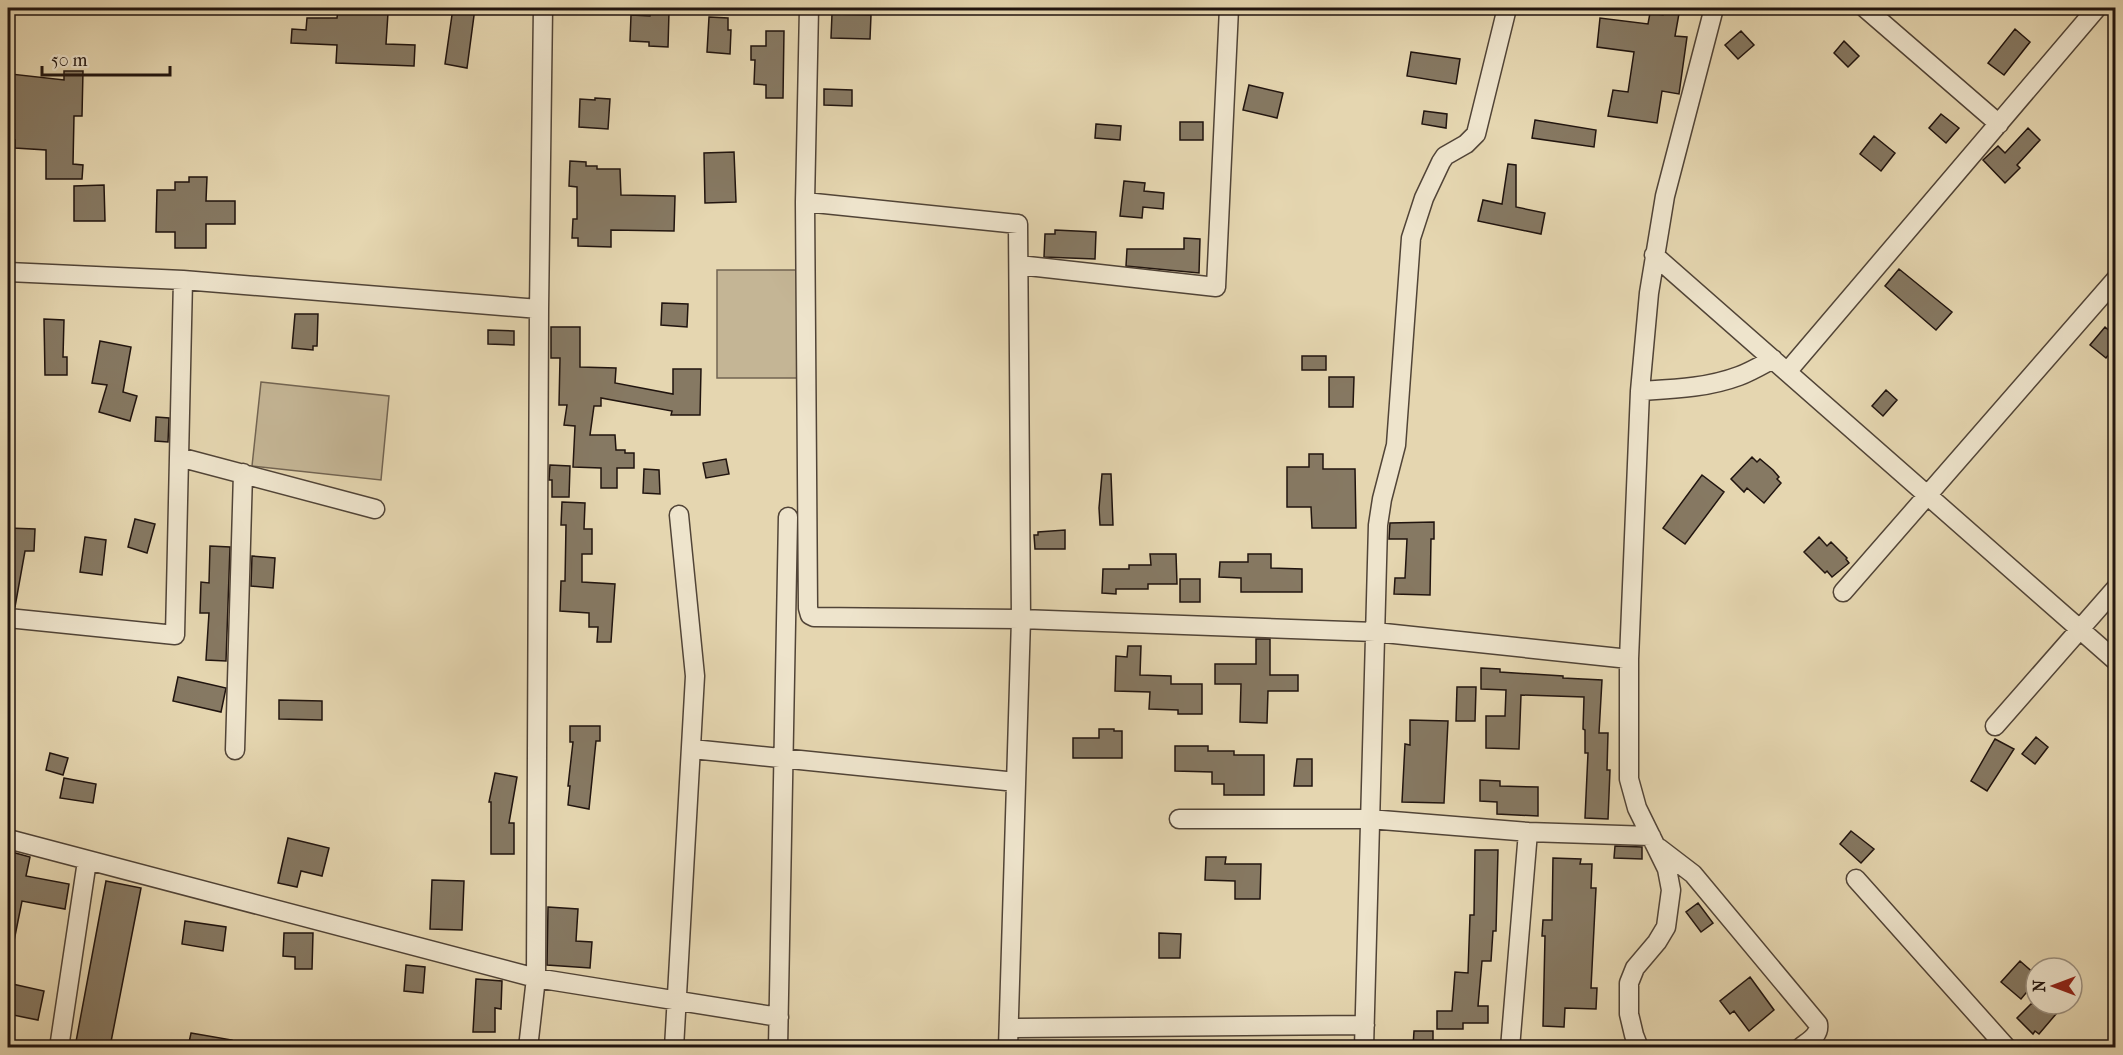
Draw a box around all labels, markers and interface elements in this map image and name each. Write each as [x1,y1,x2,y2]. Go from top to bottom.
scale bar [42,39,170,77]
text: 50 m [51,50,88,71]
north arrow [2024,956,2084,1016]
text: N [2030,979,2049,992]

